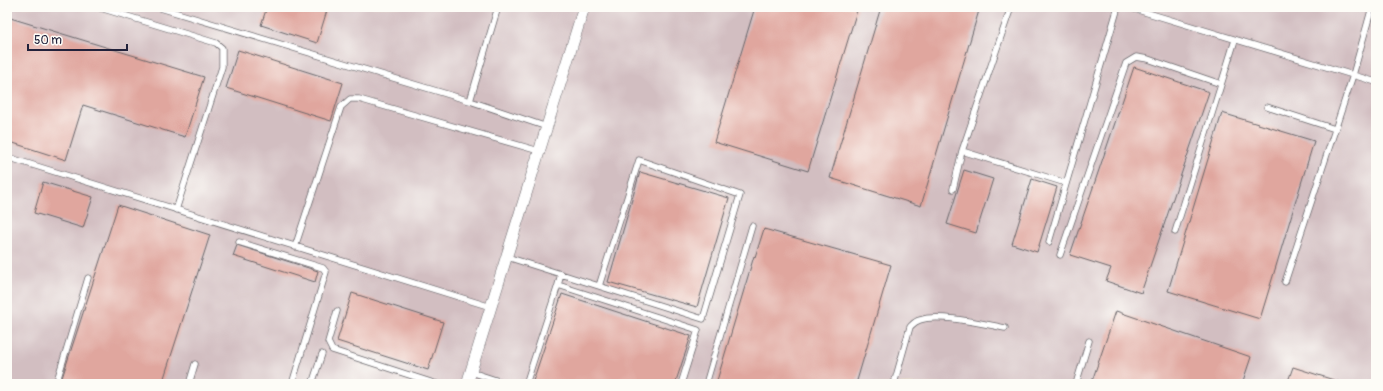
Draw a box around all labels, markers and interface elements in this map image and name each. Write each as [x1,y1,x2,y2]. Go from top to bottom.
scale bar [28,26,127,52]
text: 50 m [34,33,62,48]

